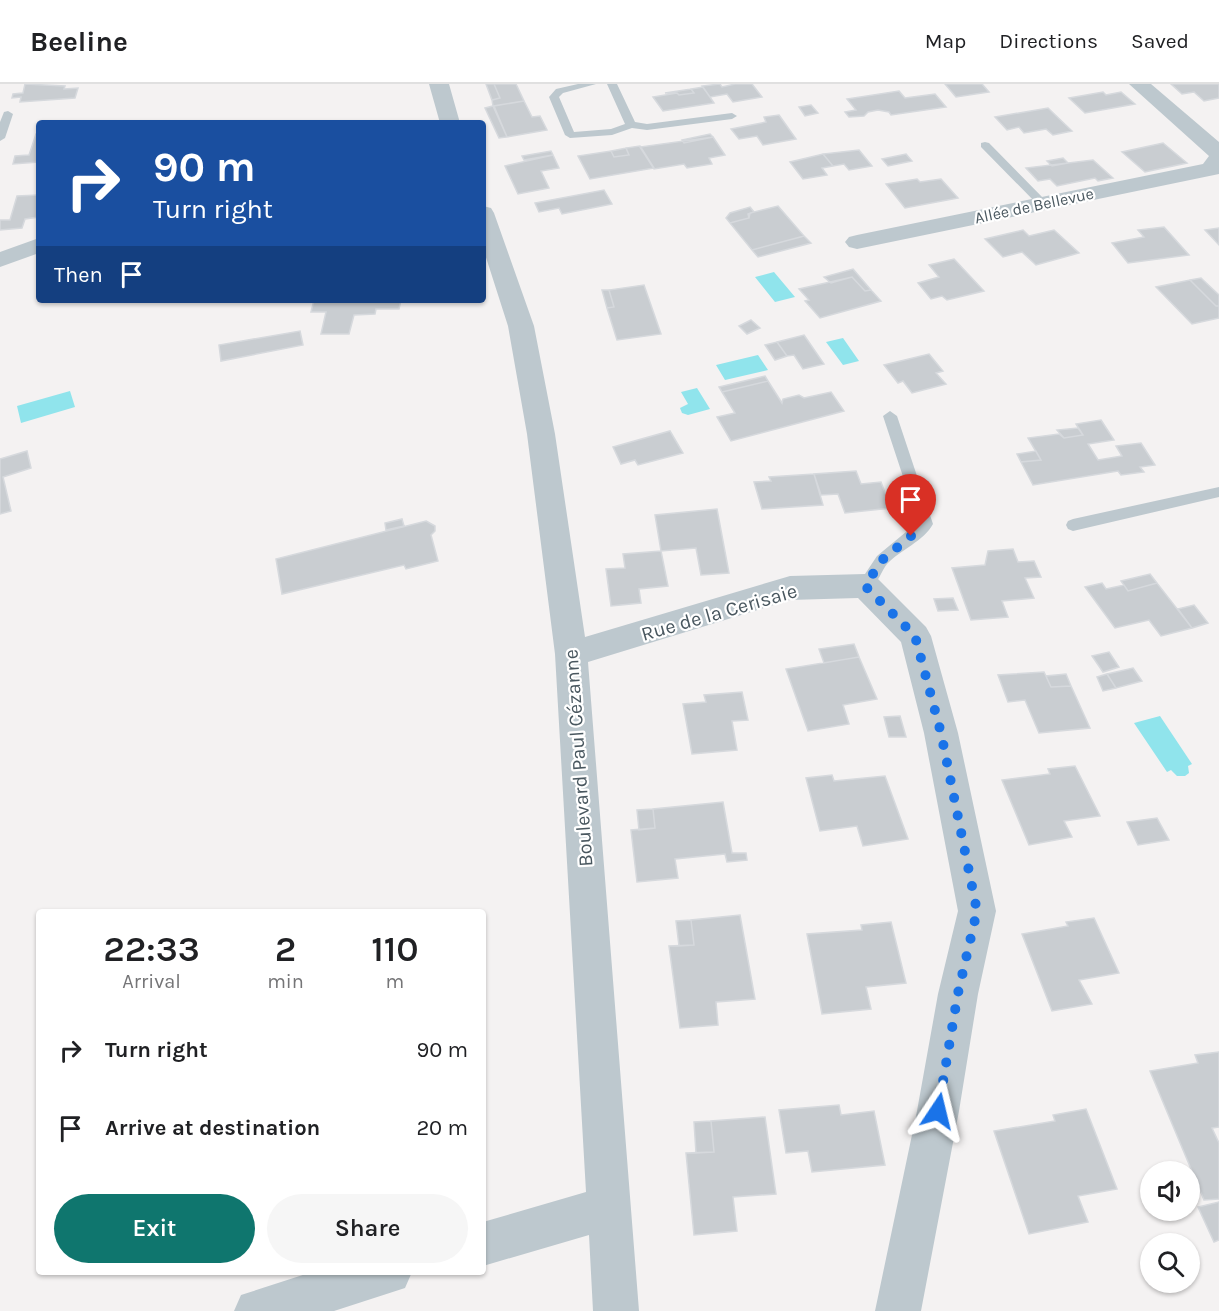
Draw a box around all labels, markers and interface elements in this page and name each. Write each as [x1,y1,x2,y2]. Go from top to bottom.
text: Beeline [30,25,128,58]
text: Map [925,29,966,53]
text: Directions [999,29,1098,53]
text: Saved [1131,29,1189,53]
text: 90 m [153,142,256,192]
icon: right [54,144,132,222]
street label: Allée de Bellevue [973,184,1095,227]
text: Turn right [153,193,273,225]
icon: arrive [115,258,148,291]
text: Then [54,262,103,288]
pin [885,474,936,536]
icon: arrive [894,483,927,516]
street label: Rue de la Cerisaie [639,579,800,646]
street label: Boulevard Paul Cézanne [559,648,598,868]
text: 22:33 [103,928,200,970]
text: 2 [275,928,296,970]
text: 110 [371,928,419,970]
text: Arrival [122,970,181,993]
text: min [267,970,304,993]
text: m [386,970,404,993]
icon: right [54,1034,87,1067]
text: Turn right [105,1037,208,1063]
text: 90 m [416,1037,468,1063]
position arrow [906,1079,970,1143]
icon: arrive [54,1112,87,1145]
text: Arrive at destination [105,1115,320,1141]
text: 20 m [416,1115,468,1141]
map controls [1140,1161,1200,1293]
button: sound [1140,1161,1200,1221]
button: Exit [54,1194,255,1263]
button: Share [267,1194,468,1263]
button: search [1140,1233,1200,1293]

